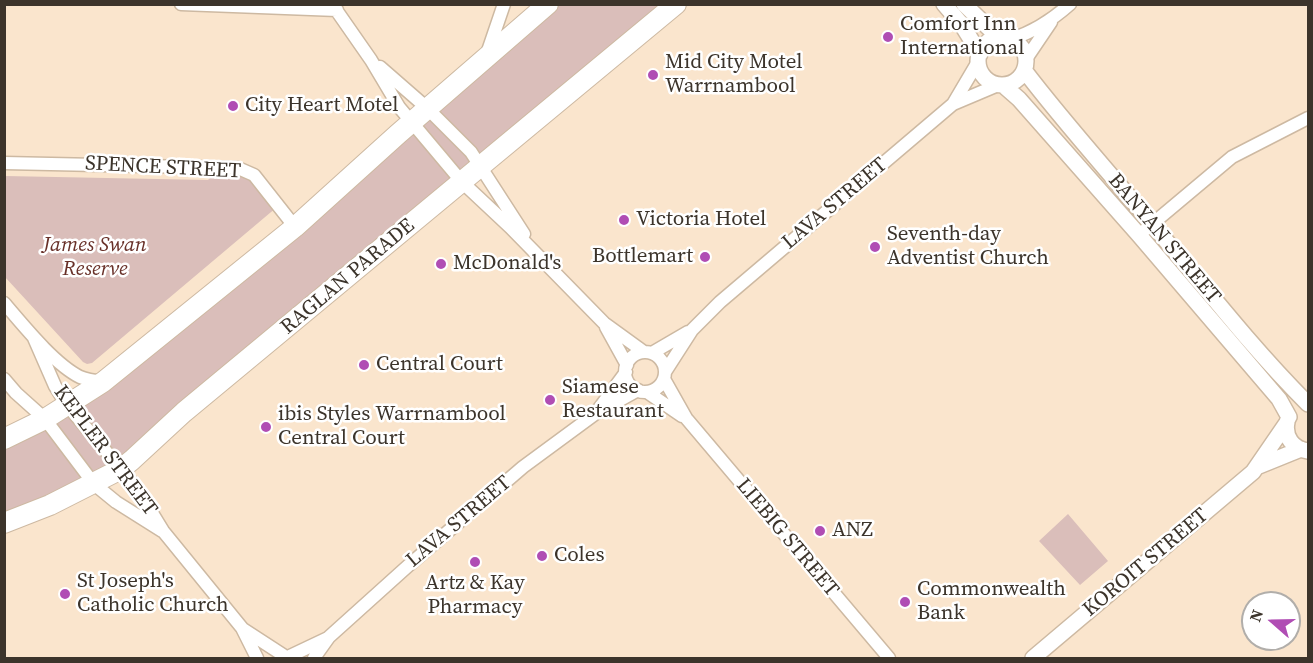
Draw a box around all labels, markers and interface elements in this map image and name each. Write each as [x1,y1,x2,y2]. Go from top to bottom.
place label: Comfort Inn International [900,12,1025,62]
marker: Comfort Inn International [881,30,895,44]
place label: Mid City Motel Warrnambool [665,50,802,100]
marker: Mid City Motel Warrnambool [646,68,660,82]
place label: City Heart Motel [245,93,399,119]
marker: City Heart Motel [226,99,240,113]
street label: SPENCE STREET [84,151,242,185]
street label: LAVA STREET [777,153,893,255]
street label: BANYAN STREET [1102,169,1226,309]
place label: Victoria Hotel [636,207,766,233]
marker: Victoria Hotel [617,213,631,227]
street label: RAGLAN PARADE [276,214,420,340]
place label: Seventh-day Adventist Church [887,222,1049,272]
park label: James Swan Reserve [43,233,147,283]
marker: Seventh-day Adventist Church [868,240,882,254]
place label: Bottlemart [592,244,693,270]
marker: Bottlemart [698,250,712,264]
place label: McDonald's [453,251,561,277]
marker: McDonald's [434,257,448,271]
place label: Central Court [376,352,503,378]
marker: Central Court [357,358,371,372]
place label: Siamese Restaurant [562,375,664,425]
street label: KEPLER STREET [48,381,162,521]
marker: Siamese Restaurant [543,393,557,407]
place label: ibis Styles Warrnambool Central Court [278,402,506,452]
marker: ibis Styles Warrnambool Central Court [259,420,273,434]
street label: LAVA STREET [401,471,517,573]
street label: LIEBIG STREET [730,474,844,602]
street label: KOROIT STREET [1078,503,1214,623]
place label: ANZ [832,518,873,544]
marker: ANZ [813,524,827,538]
place label: Coles [554,543,605,569]
marker: Coles [535,549,549,563]
marker: Artz & Kay Pharmacy [468,555,482,569]
place label: St Joseph's Catholic Church [77,569,229,619]
place label: Artz & Kay Pharmacy [425,571,525,621]
place label: Commonwealth Bank [917,577,1066,627]
marker: St Joseph's Catholic Church [58,587,72,601]
north arrow [1241,591,1301,651]
marker: Commonwealth Bank [898,595,912,609]
text: N [1244,606,1268,625]

